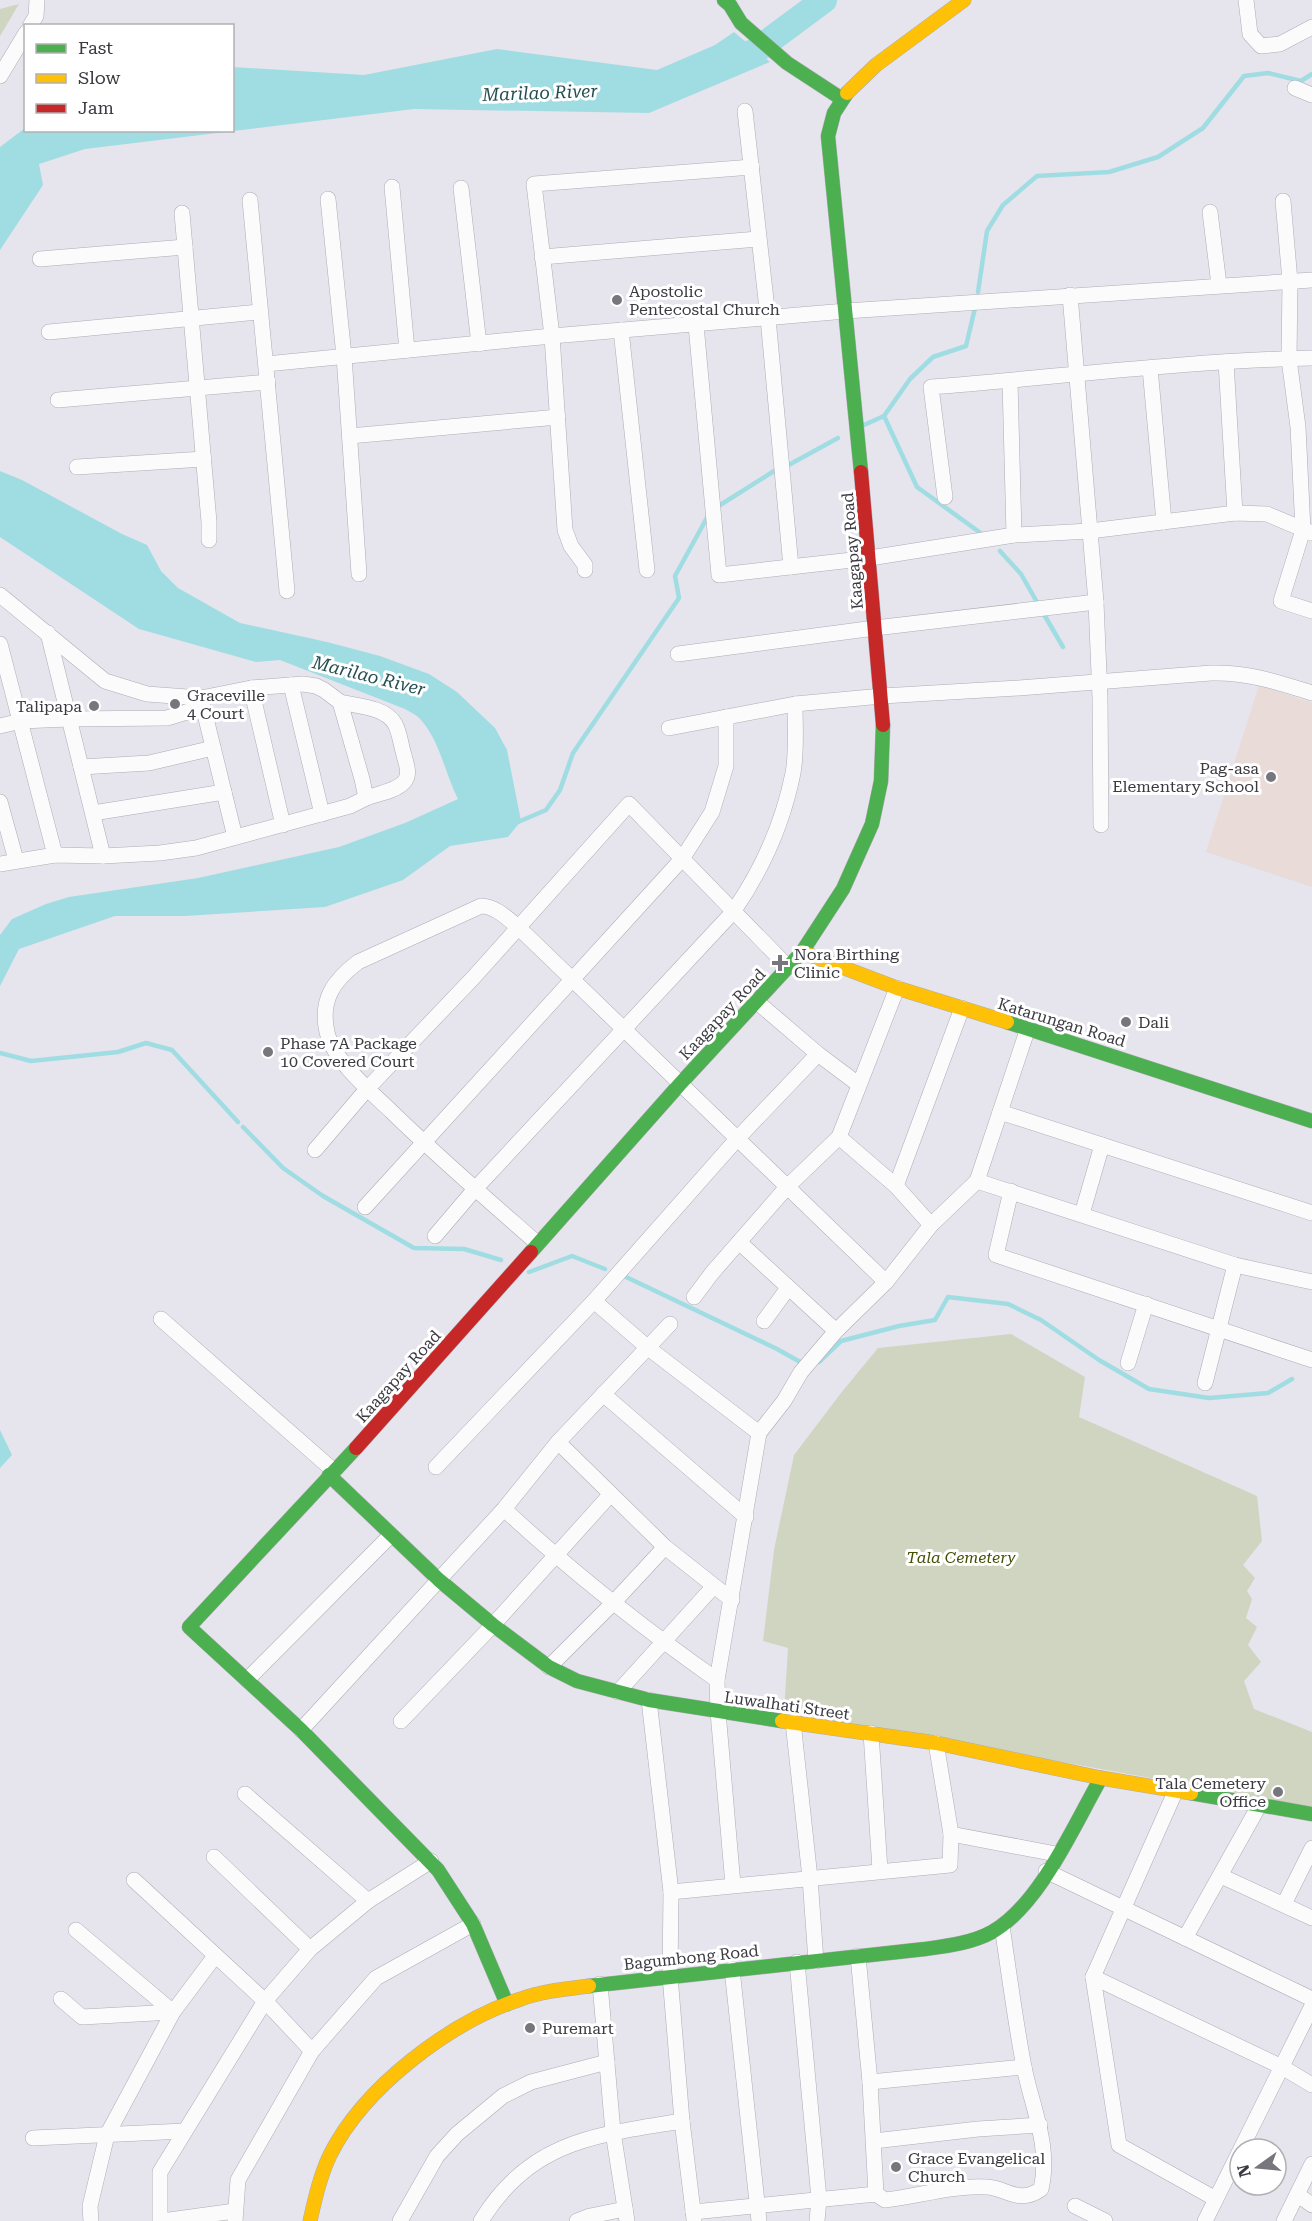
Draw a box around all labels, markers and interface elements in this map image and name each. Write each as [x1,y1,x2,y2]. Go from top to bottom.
legend [24,24,234,132]
text: Fast [78,37,113,58]
text: Slow [78,67,120,88]
water label: Marilao River [481,80,599,105]
text: Jam [78,97,114,118]
place label: Apostolic Pentecostal Church [629,282,780,319]
marker: Apostolic Pentecostal Church [610,293,624,307]
street label: Kaagapay Road [838,492,867,610]
water label: Marilao River [309,651,428,700]
place label: Graceville 4 Court [187,686,265,723]
place label: Talipapa [16,697,82,716]
marker: Graceville 4 Court [168,697,182,711]
marker: Talipapa [87,699,101,713]
place label: Pag-asa Elementary School [1112,759,1259,796]
marker: Pag-asa Elementary School [1264,770,1278,784]
place label: Nora Birthing Clinic [794,945,900,982]
marker: Nora Birthing Clinic [771,954,789,972]
street label: Kaagapay Road [675,965,769,1064]
street label: Katarungan Road [996,994,1128,1051]
place label: Dali [1138,1013,1169,1032]
marker: Dali [1119,1015,1133,1029]
place label: Phase 7A Package 10 Covered Court [280,1034,417,1071]
marker: Phase 7A Package 10 Covered Court [261,1045,275,1059]
street label: Kaagapay Road [352,1326,445,1426]
park label: Tala Cemetery [907,1548,1016,1567]
street label: Luwalhati Street [723,1687,851,1724]
place label: Tala Cemetery Office [1155,1774,1267,1811]
marker: Tala Cemetery Office [1271,1785,1285,1799]
street label: Bagumbong Road [623,1941,759,1974]
place label: Puremart [542,2019,614,2038]
marker: Puremart [523,2021,537,2035]
north arrow [1228,2137,1288,2197]
place label: Grace Evangelical Church [908,2149,1045,2186]
marker: Grace Evangelical Church [889,2160,903,2174]
text: N [1233,2162,1255,2179]

